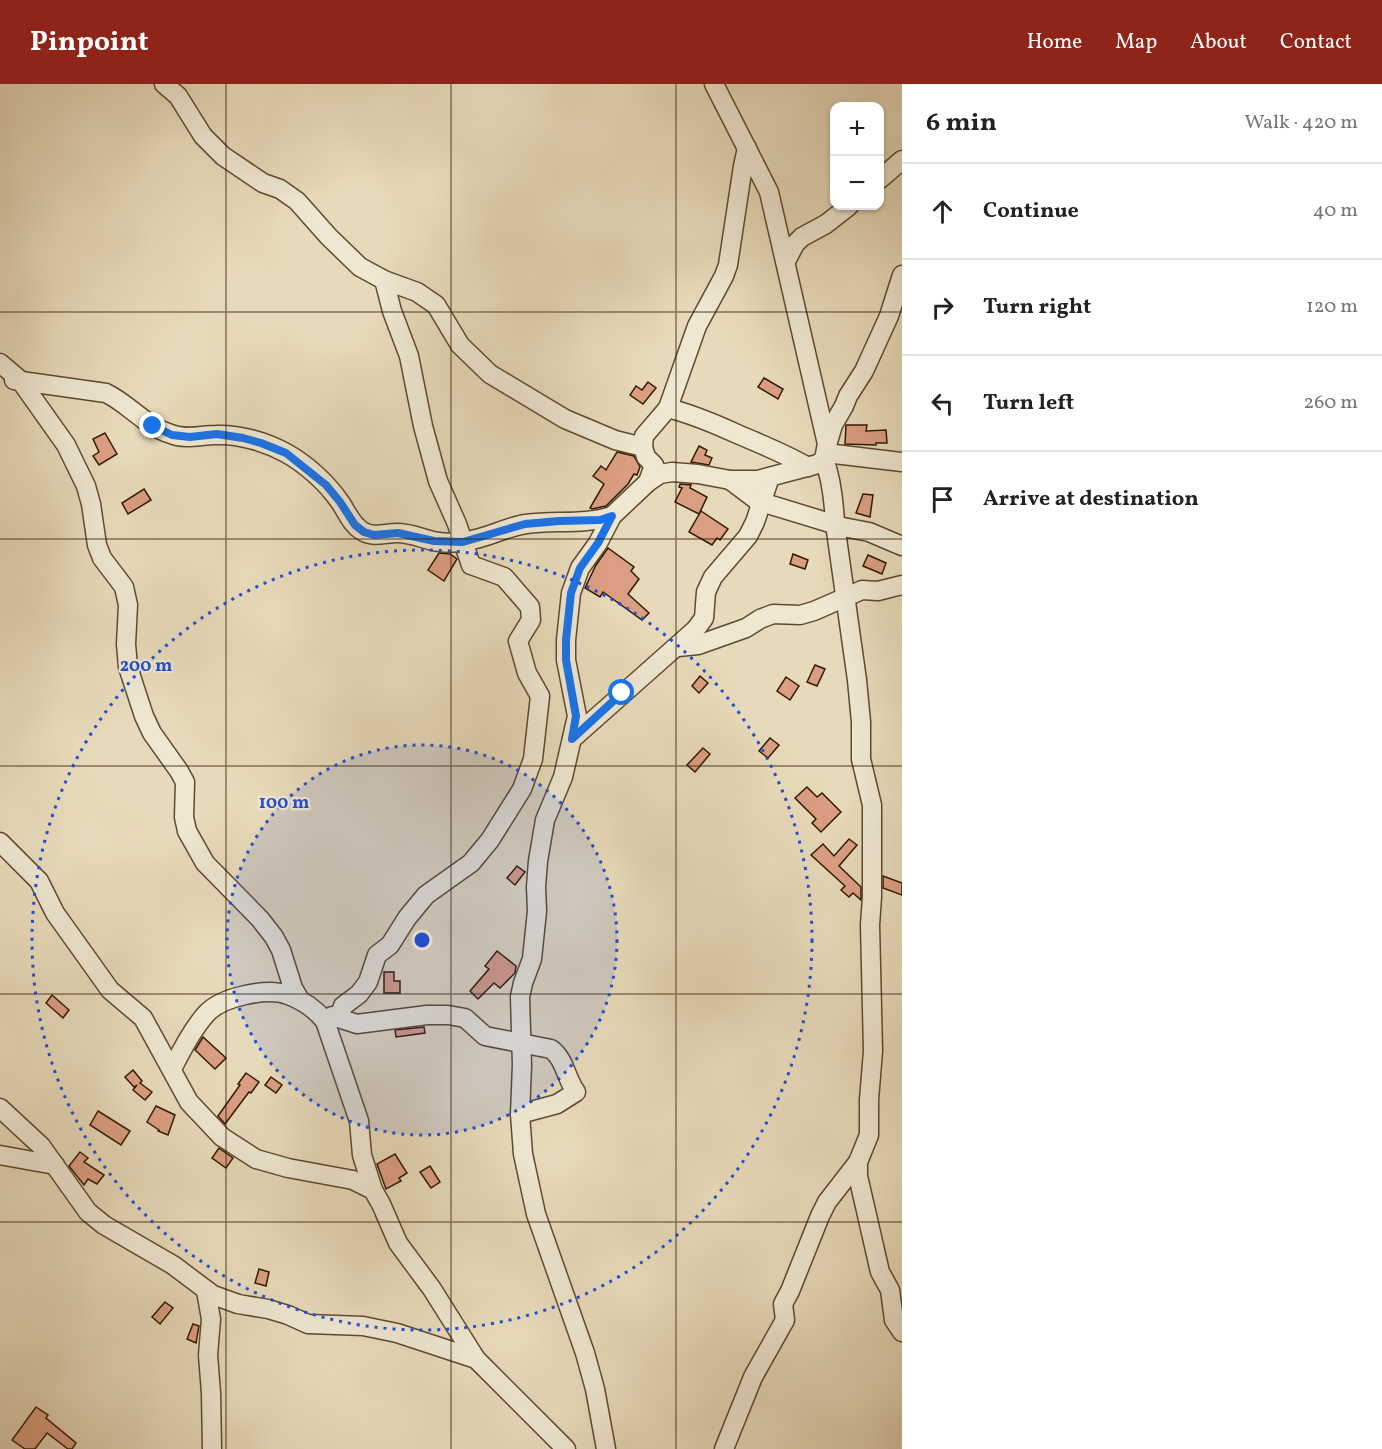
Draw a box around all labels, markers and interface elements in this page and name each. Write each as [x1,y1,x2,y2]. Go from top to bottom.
text: Pinpoint [30,23,148,62]
text: Home [1027,28,1082,57]
text: Map [1115,28,1157,57]
text: About [1190,28,1247,57]
text: Contact [1280,28,1352,57]
map controls [830,102,884,210]
button: + [830,102,884,156]
text: 6 min [926,105,997,141]
text: Walk · 420 m [1244,109,1358,137]
button: − [830,156,884,210]
icon: ahead [926,195,959,228]
text: Continue [983,196,1079,227]
text: 40 m [1313,197,1358,225]
icon: right [926,291,959,324]
text: Turn right [983,292,1091,323]
text: 120 m [1306,293,1358,321]
icon: left [926,387,959,420]
text: Turn left [983,388,1074,419]
text: 260 m [1303,389,1358,417]
route end [139,412,165,438]
icon: arrive [926,483,959,516]
text: Arrive at destination [983,484,1199,515]
text: 200 m [120,654,172,679]
route start [608,679,634,705]
text: 100 m [259,791,309,816]
centre of rings [412,930,432,950]

